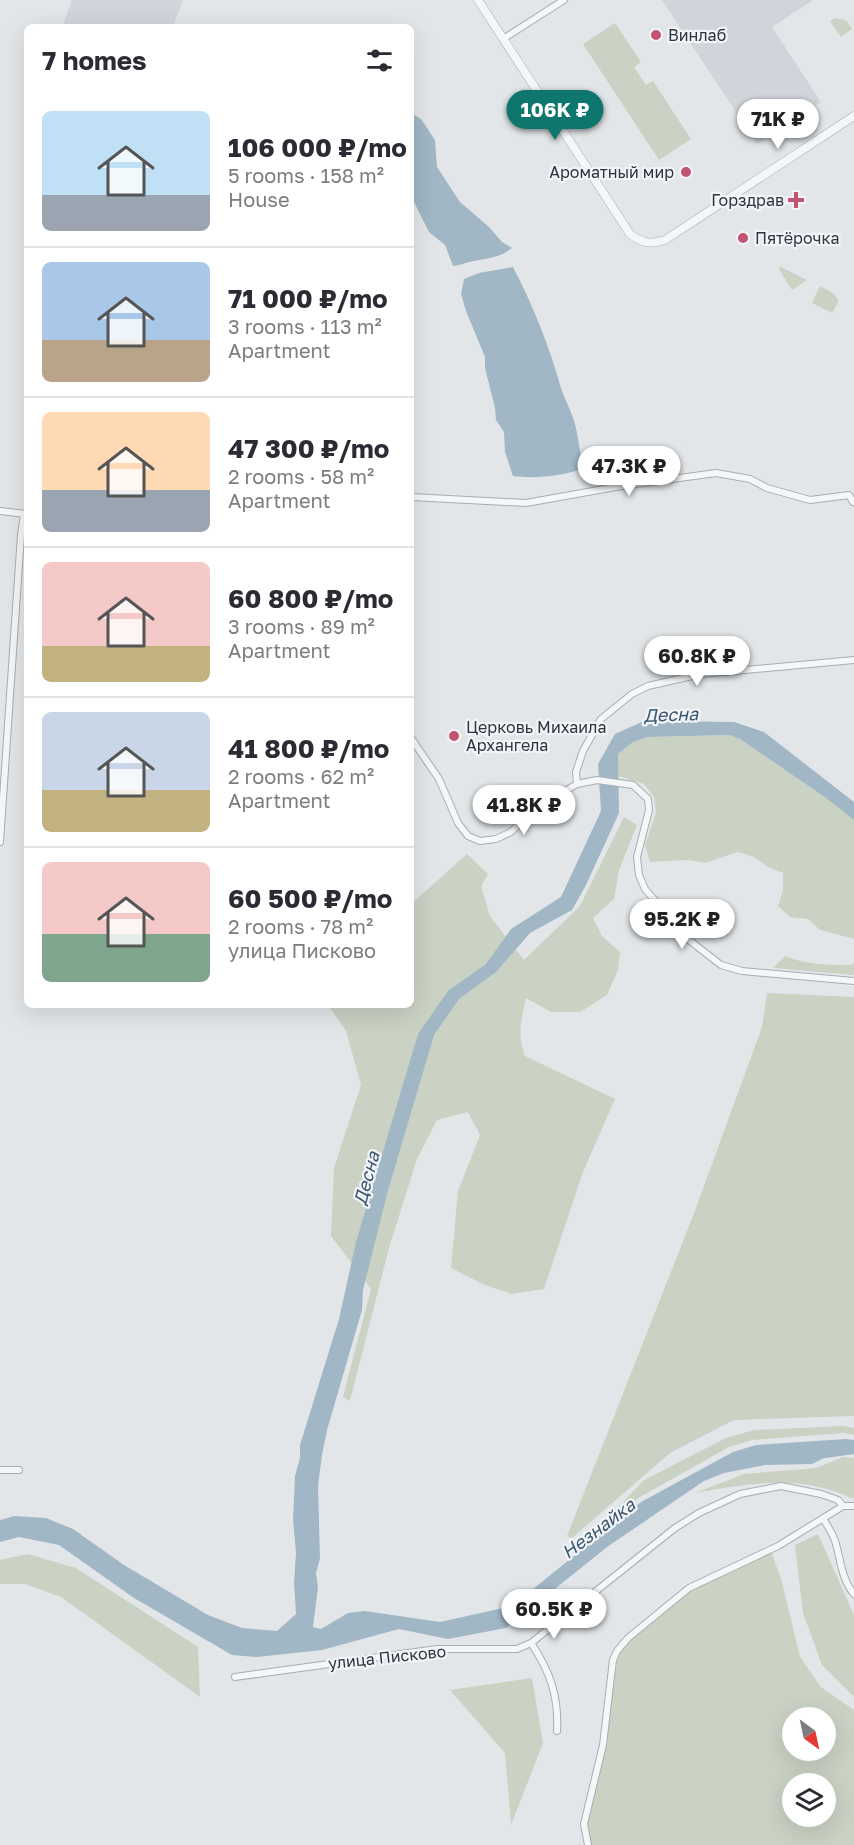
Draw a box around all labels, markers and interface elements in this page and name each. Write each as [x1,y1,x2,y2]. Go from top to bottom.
place label: Винлаб [668,25,726,45]
marker: Винлаб [649,28,663,42]
icon: filters [363,44,396,77]
text: 7 homes [42,45,147,76]
pin: 106K ₽ [506,90,604,141]
text: 106K ₽ [521,97,590,121]
pin: 71K ₽ [736,99,820,150]
text: 71K ₽ [751,106,805,130]
text: 106 000 ₽/mo [228,132,407,163]
icon: home [90,135,162,207]
place label: Ароматный мир [549,162,674,182]
text: 5 rooms · 158 m² [228,163,384,187]
marker: Ароматный мир [679,165,693,179]
text: House [228,187,290,211]
place label: Горздрав [711,190,784,210]
marker: Горздрав [789,193,803,207]
place label: Пятёрочка [755,228,839,248]
marker: Пятёрочка [736,231,750,245]
text: 71 000 ₽/mo [228,283,388,314]
icon: home [90,286,162,358]
text: 3 rooms · 113 m² [228,314,382,338]
text: Apartment [228,338,331,362]
text: 47 300 ₽/mo [228,433,389,464]
icon: home [90,436,162,508]
pin: 47.3K ₽ [574,446,684,497]
text: 47.3K ₽ [592,453,667,477]
text: 2 rooms · 58 m² [228,464,374,488]
text: Apartment [228,488,331,512]
text: 60 800 ₽/mo [228,583,393,614]
icon: home [90,586,162,658]
text: 3 rooms · 89 m² [228,614,375,638]
pin: 60.8K ₽ [642,636,752,687]
text: Apartment [228,638,331,662]
text: 60.8K ₽ [658,643,736,667]
water label: Десна [642,702,699,726]
place label: Церковь Михаила Архангела [466,717,606,755]
marker: Церковь Михаила Архангела [447,729,461,743]
text: 41 800 ₽/mo [228,733,389,764]
icon: home [90,736,162,808]
text: 2 rooms · 62 m² [228,764,374,788]
pin: 41.8K ₽ [469,785,579,836]
text: Apartment [228,788,331,812]
text: 41.8K ₽ [487,792,562,816]
text: 60 500 ₽/mo [228,883,392,914]
icon: home [90,886,162,958]
pin: 95.2K ₽ [627,899,737,950]
text: 95.2K ₽ [644,906,720,930]
text: 2 rooms · 78 m² [228,914,373,938]
text: улица Писково [228,938,376,962]
water label: Десна [348,1148,384,1208]
water label: Незнайка [557,1493,640,1563]
pin: 60.5K ₽ [499,1589,609,1640]
text: 60.5K ₽ [515,1596,593,1620]
street label: улица Писково [327,1641,447,1673]
north arrow [782,1707,836,1761]
map controls [782,1707,836,1827]
button: layers [782,1773,836,1827]

